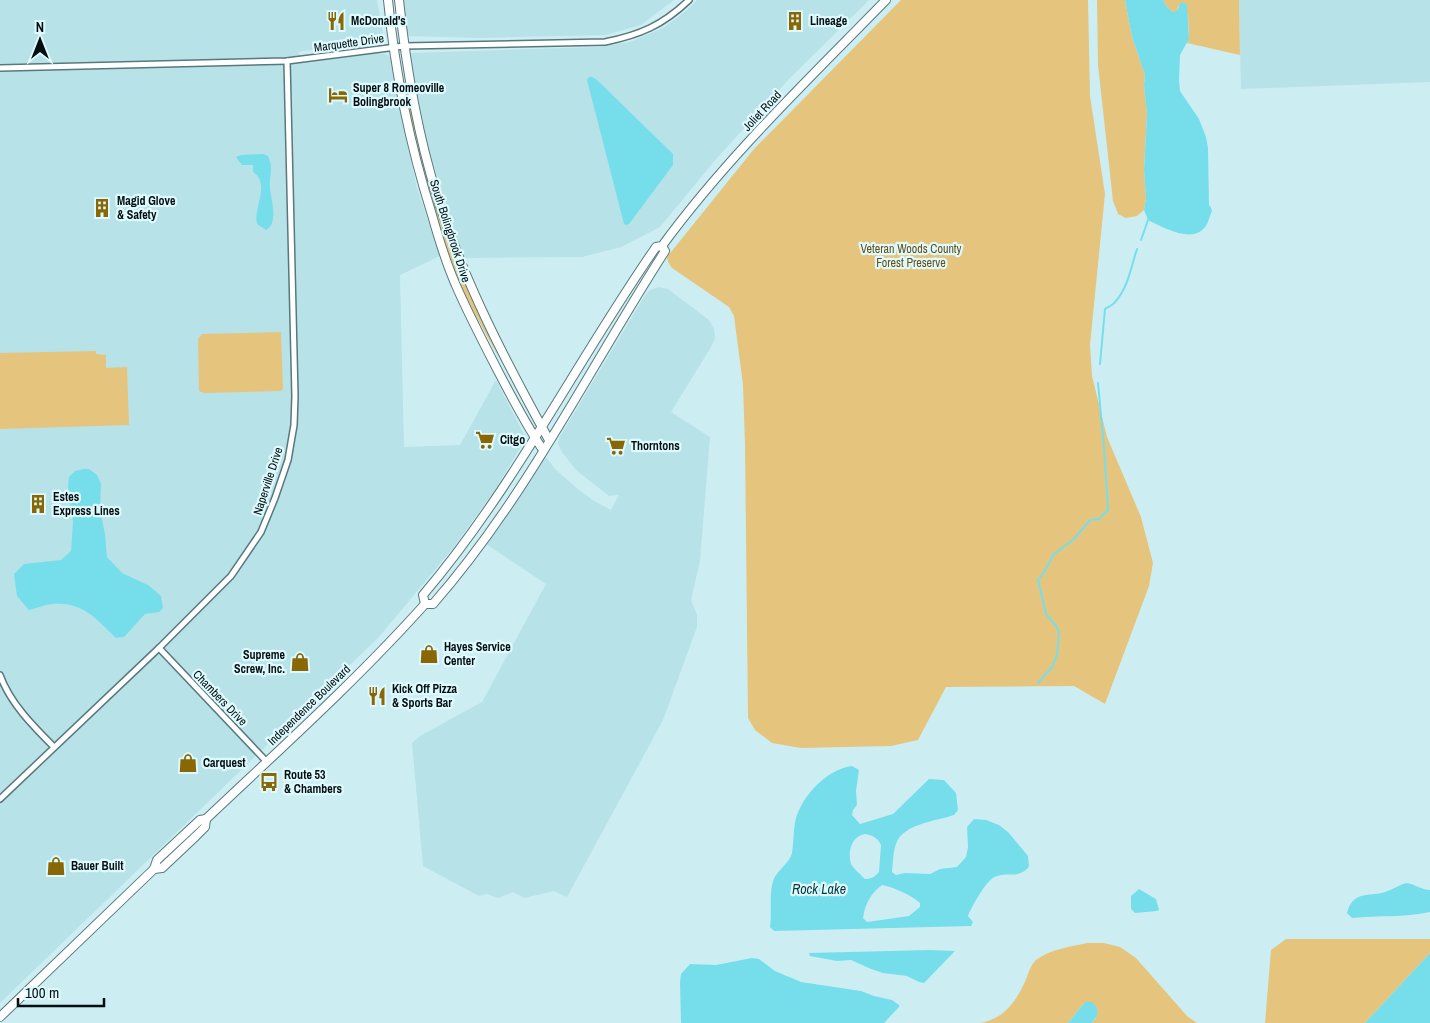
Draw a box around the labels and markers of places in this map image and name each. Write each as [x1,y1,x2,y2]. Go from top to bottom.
restaurant icon: McDonald's [325,10,347,32]
building icon: Lineage [784,10,806,32]
place label: McDonald's [351,13,406,29]
place label: Lineage [810,13,848,29]
place label: Super 8 Romeoville Bolingbrook [353,80,445,110]
hotel icon: Super 8 Romeoville Bolingbrook [327,84,349,106]
place label: Magid Glove & Safety [117,193,176,223]
building icon: Magid Glove & Safety [91,197,113,219]
supermarket icon: Citgo [474,429,496,451]
place label: Citgo [500,432,525,448]
supermarket icon: Thorntons [605,435,627,457]
place label: Thorntons [631,438,680,454]
place label: Estes Express Lines [53,489,120,519]
building icon: Estes Express Lines [27,493,49,515]
place label: Hayes Service Center [444,639,511,669]
shop icon: Hayes Service Center [418,643,440,665]
place label: Supreme Screw, Inc. [234,647,286,677]
shop icon: Supreme Screw, Inc. [289,651,311,673]
place label: Kick Off Pizza & Sports Bar [392,681,458,711]
restaurant icon: Kick Off Pizza & Sports Bar [366,685,388,707]
shop icon: Carquest [177,752,199,774]
place label: Carquest [203,755,246,771]
place label: Route 53 & Chambers [284,767,342,797]
bus stop icon: Route 53 & Chambers [258,771,280,793]
shop icon: Bauer Built [45,855,67,877]
place label: Bauer Built [71,858,124,874]

